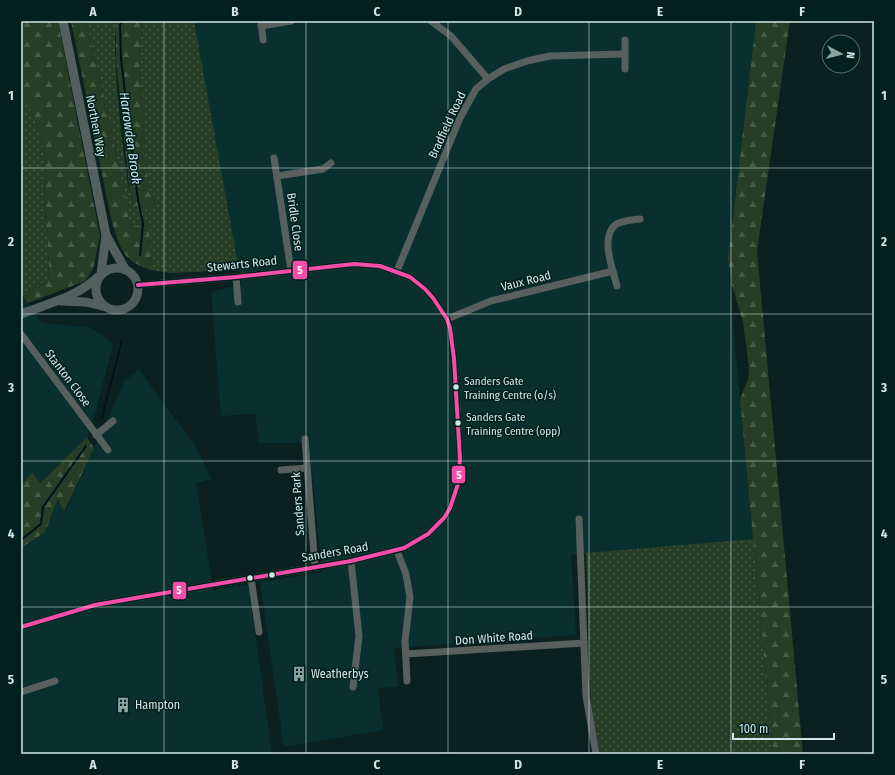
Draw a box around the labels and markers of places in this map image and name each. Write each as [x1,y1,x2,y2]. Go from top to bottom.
place label: Sanders Gate Training Centre (o/s) [464,375,556,402]
marker: Sanders Gate Training Centre (o/s) [451,382,461,392]
place label: Sanders Gate Training Centre (opp) [466,411,560,438]
marker: Sanders Gate Training Centre (opp) [453,418,463,428]
unlabelled marker [267,570,277,580]
unlabelled marker [245,573,255,583]
building icon: Weatherbys [290,665,308,683]
place label: Weatherbys [311,667,369,681]
building icon: Hampton [114,696,132,714]
place label: Hampton [135,698,180,712]

